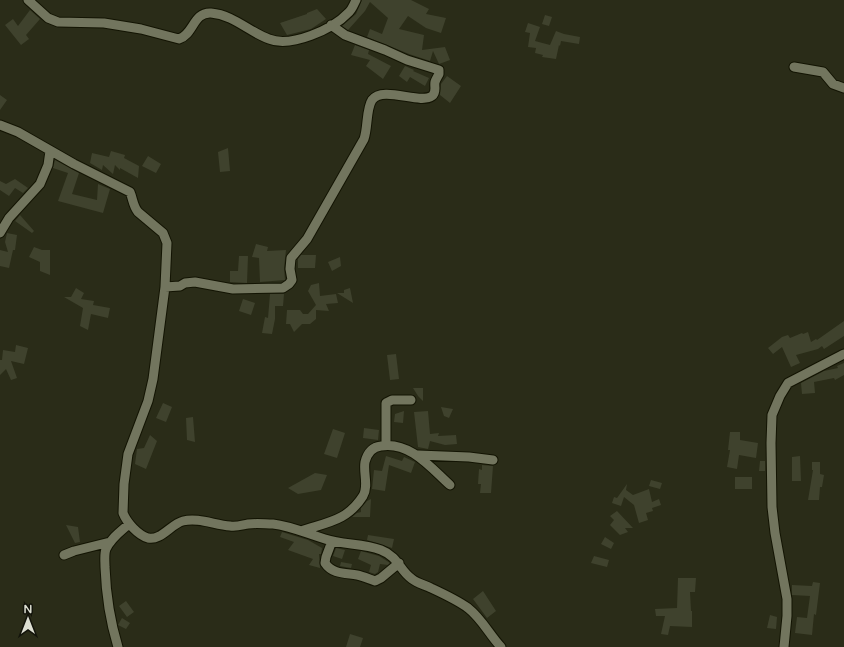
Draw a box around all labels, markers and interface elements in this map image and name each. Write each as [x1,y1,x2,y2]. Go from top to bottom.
north arrow [8,599,48,639]
text: N [24,603,32,616]

